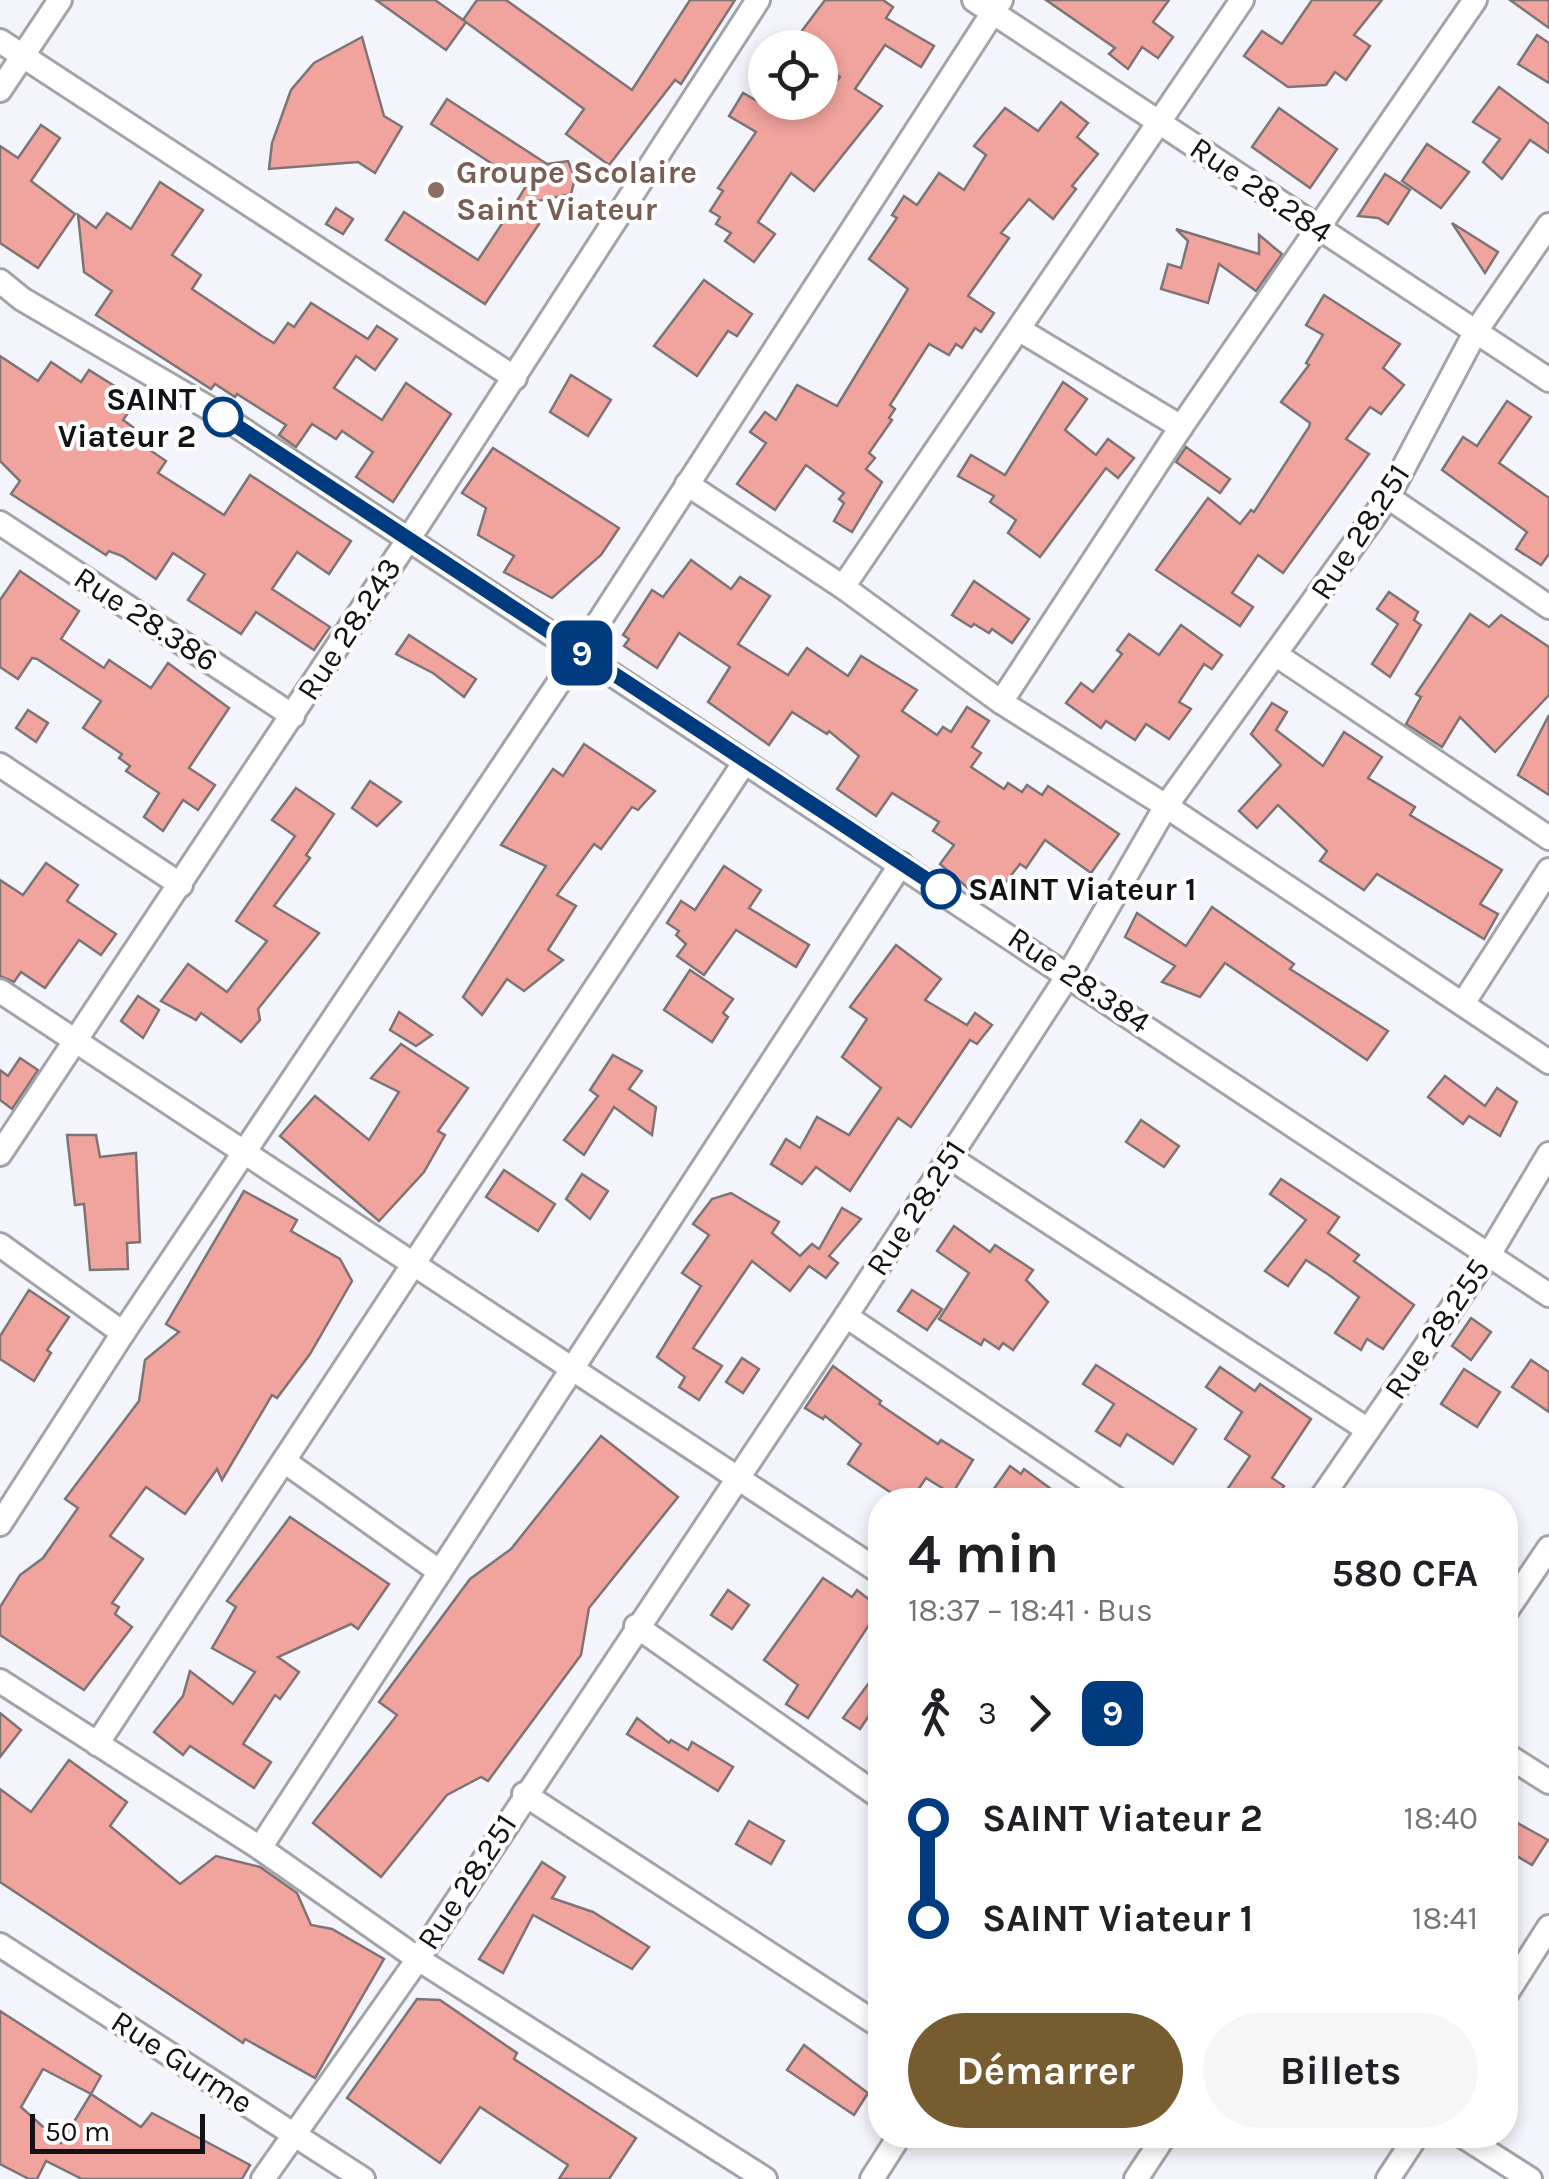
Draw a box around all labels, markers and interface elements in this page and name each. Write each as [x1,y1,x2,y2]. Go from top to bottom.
map controls [748,30,838,120]
button: locate [748,30,838,120]
street label: Rue 28.284 [1183,129,1339,251]
place label: Groupe Scolaire Saint Viateur [456,154,697,228]
marker: Groupe Scolaire Saint Viateur [425,179,447,201]
place label: SAINT Viateur 2 [58,381,196,455]
marker: SAINT Viateur 2 [204,398,242,436]
street label: Rue 28.251 [1303,457,1417,607]
street label: Rue 28.243 [289,551,409,707]
street label: Rue 28.386 [67,559,225,679]
line badge: 9 [550,620,614,686]
text: 9 [571,633,593,674]
marker: SAINT Viateur 1 [922,870,960,908]
place label: SAINT Viateur 1 [968,871,1196,908]
street label: Rue 28.384 [1001,919,1157,1041]
street label: Rue 28.251 [859,1133,973,1283]
street label: Rue 28.255 [1376,1252,1498,1406]
text: 4 min [908,1522,1059,1586]
text: 580 CFA [1332,1551,1478,1596]
text: 18:37 – 18:41 · Bus [908,1592,1153,1629]
icon: walk [908,1686,963,1741]
icon: forward [1012,1686,1067,1741]
text: 9 [1102,1693,1123,1734]
text: 3 [978,1695,997,1732]
text: SAINT Viateur 2 [982,1796,1263,1841]
text: 18:40 [1404,1800,1478,1837]
street label: Rue 28.251 [410,1807,524,1957]
text: SAINT Viateur 1 [982,1896,1253,1941]
text: 18:41 [1412,1900,1478,1937]
street label: Rue Gurme [104,2003,260,2121]
button: Démarrer [908,2013,1183,2128]
button: Billets [1203,2013,1478,2128]
scale bar [30,2109,205,2154]
text: 50 m [45,2115,110,2148]

